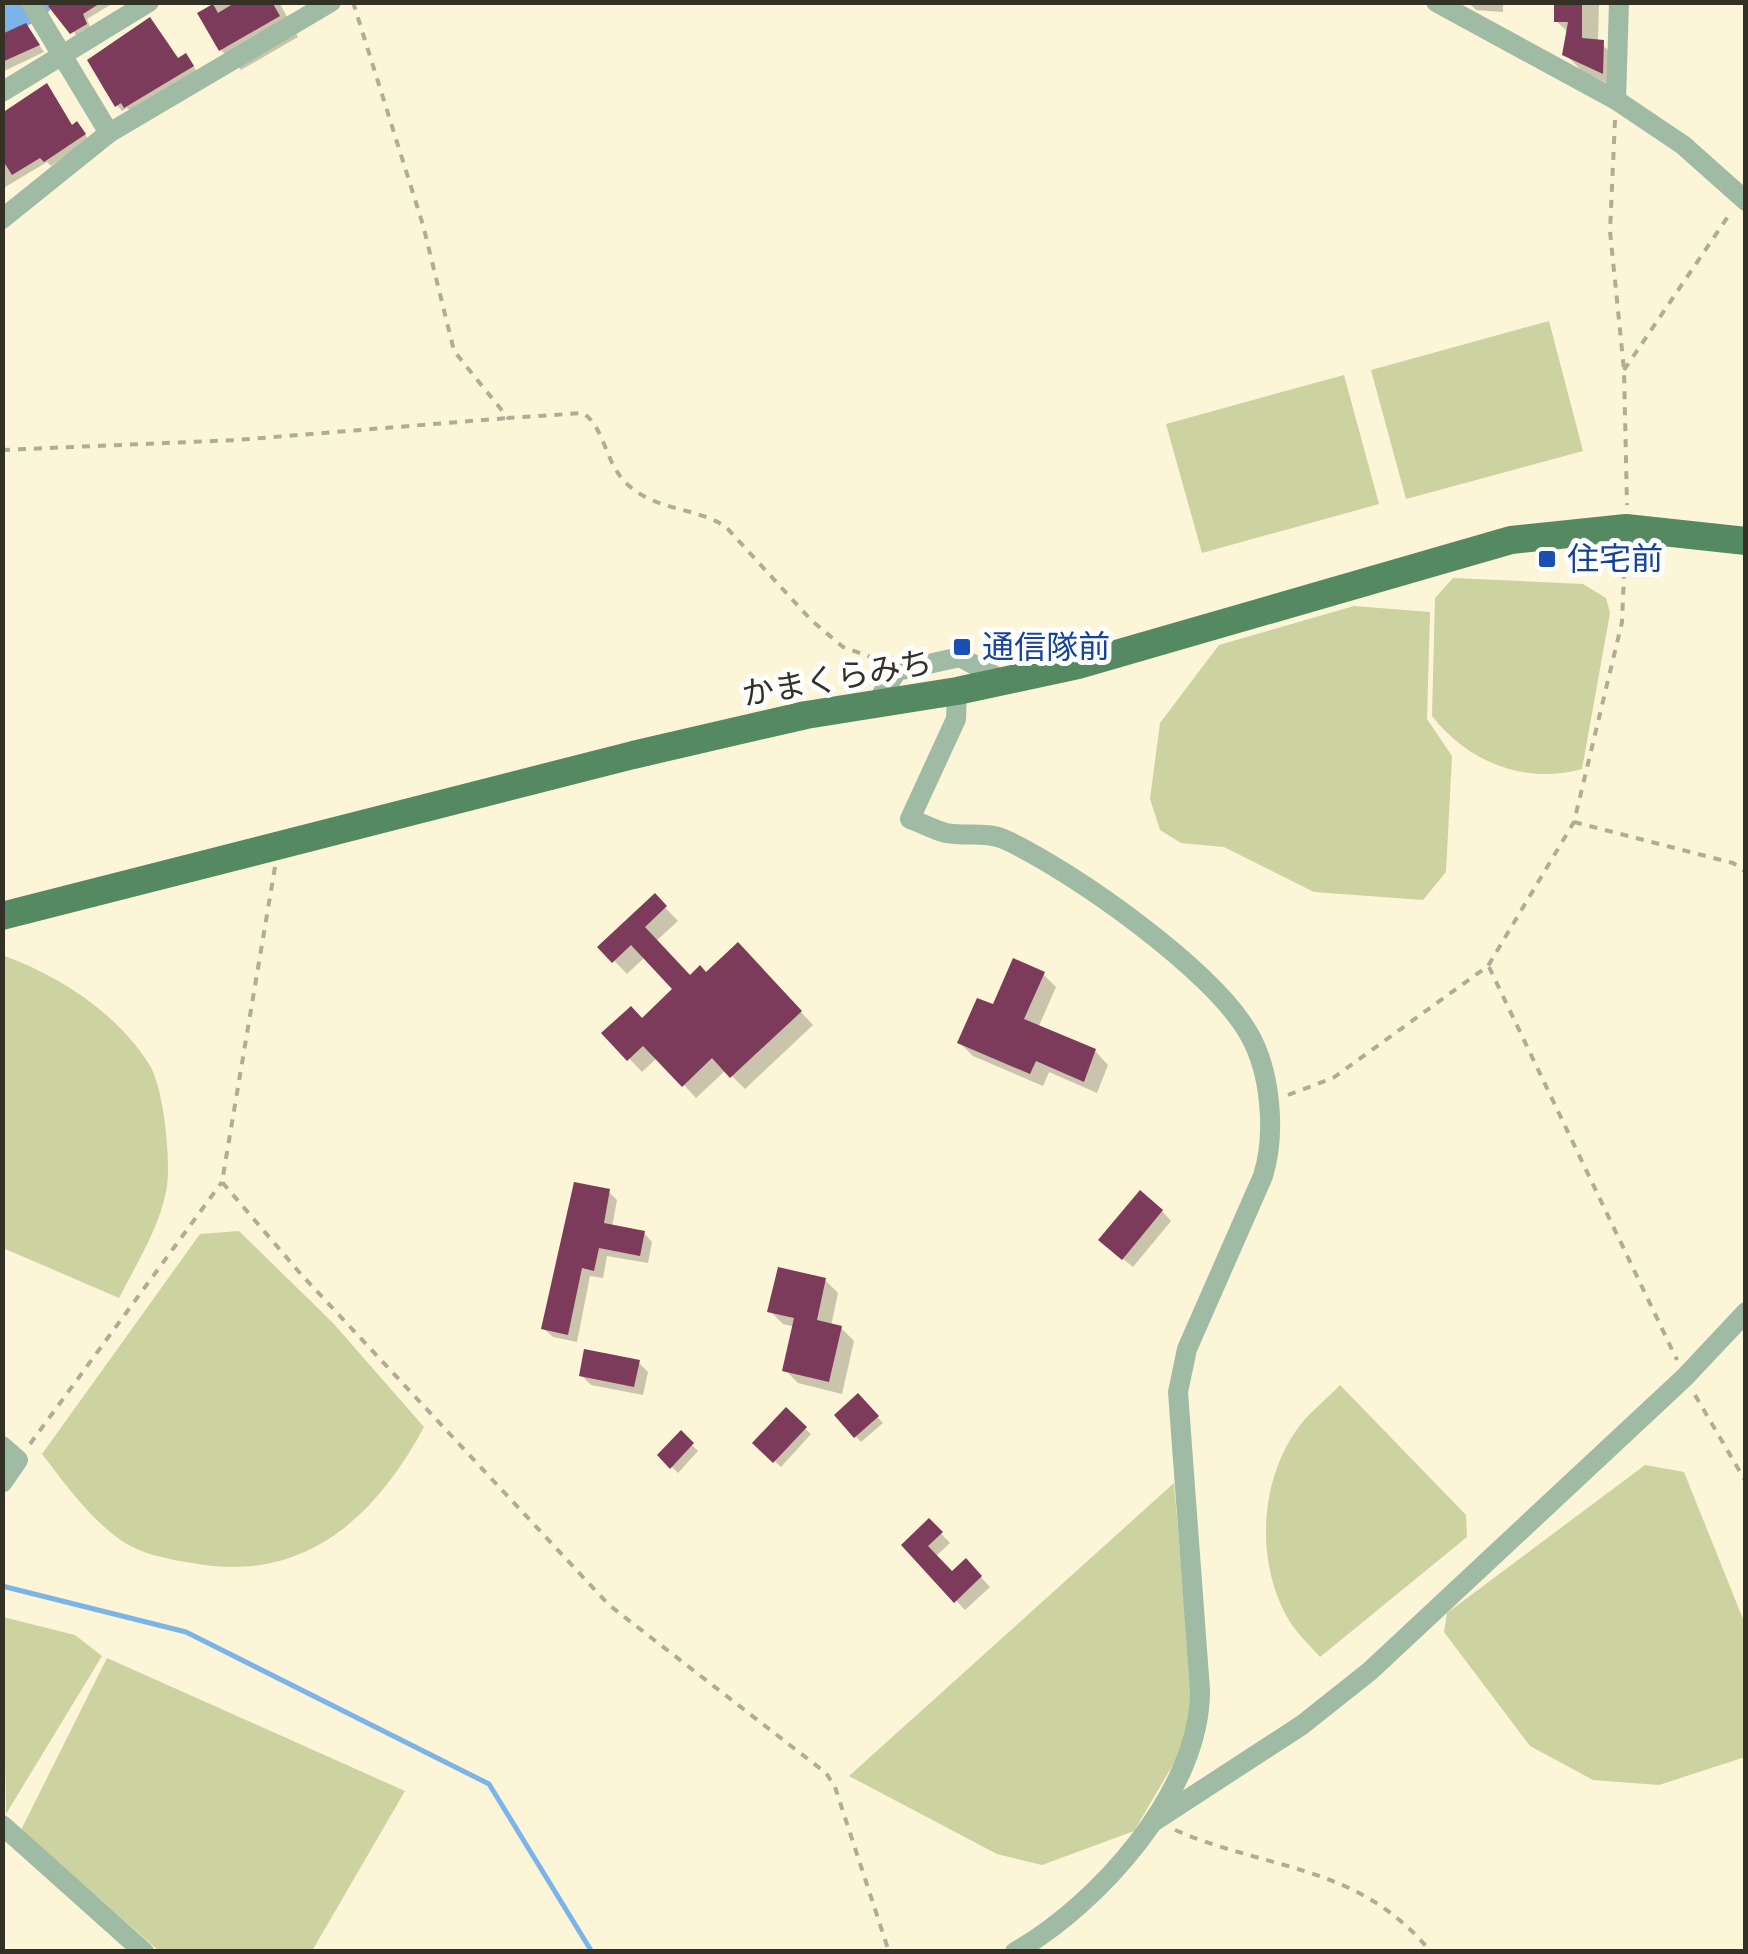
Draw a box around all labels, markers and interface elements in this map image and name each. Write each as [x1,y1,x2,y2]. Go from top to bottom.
place label: 住宅前 [1567,539,1663,577]
marker: 住宅前 [1536,548,1558,570]
place label: 通信隊前 [982,627,1110,665]
marker: 通信隊前 [951,636,973,658]
street label: かまくらみち [739,642,935,712]

